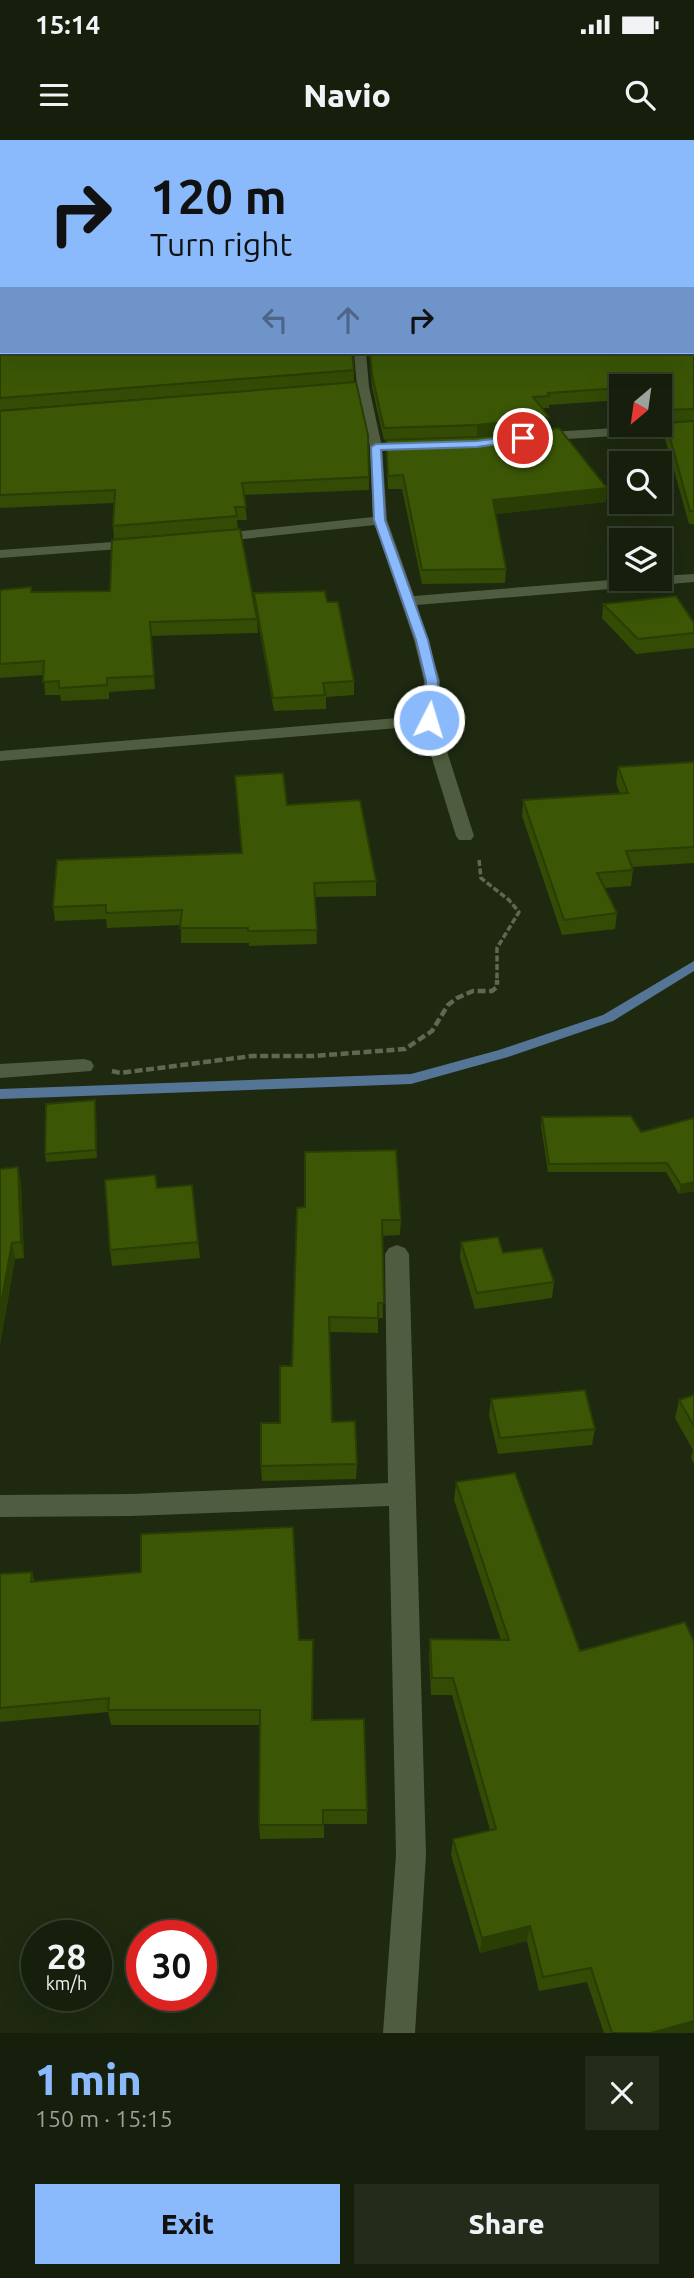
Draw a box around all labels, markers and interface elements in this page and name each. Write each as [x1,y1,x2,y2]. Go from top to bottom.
text: 15:14 [35,10,100,39]
icon: menu [35,76,73,114]
icon: search [621,76,659,114]
text: Navio [303,77,391,113]
icon: right [35,168,126,259]
text: 120 m [150,168,287,223]
text: Turn right [150,226,292,262]
icon: left [256,301,294,339]
icon: ahead [329,301,367,339]
icon: right [402,301,440,339]
north arrow [609,374,672,438]
map controls [609,374,672,591]
pin [493,408,553,468]
icon: arrive [504,419,542,457]
button: search [609,451,672,514]
button: layers [609,528,672,591]
position arrow [392,683,466,757]
speed limit sign: 30 [126,1920,217,2011]
text: 28 [47,1936,86,1976]
text: km/h [46,1973,87,1993]
text: 1 min [35,2056,142,2103]
button: close [585,2056,659,2130]
text: 150 m · 15:15 [35,2106,173,2131]
button: Exit [35,2184,340,2264]
button: Share [354,2184,659,2264]

